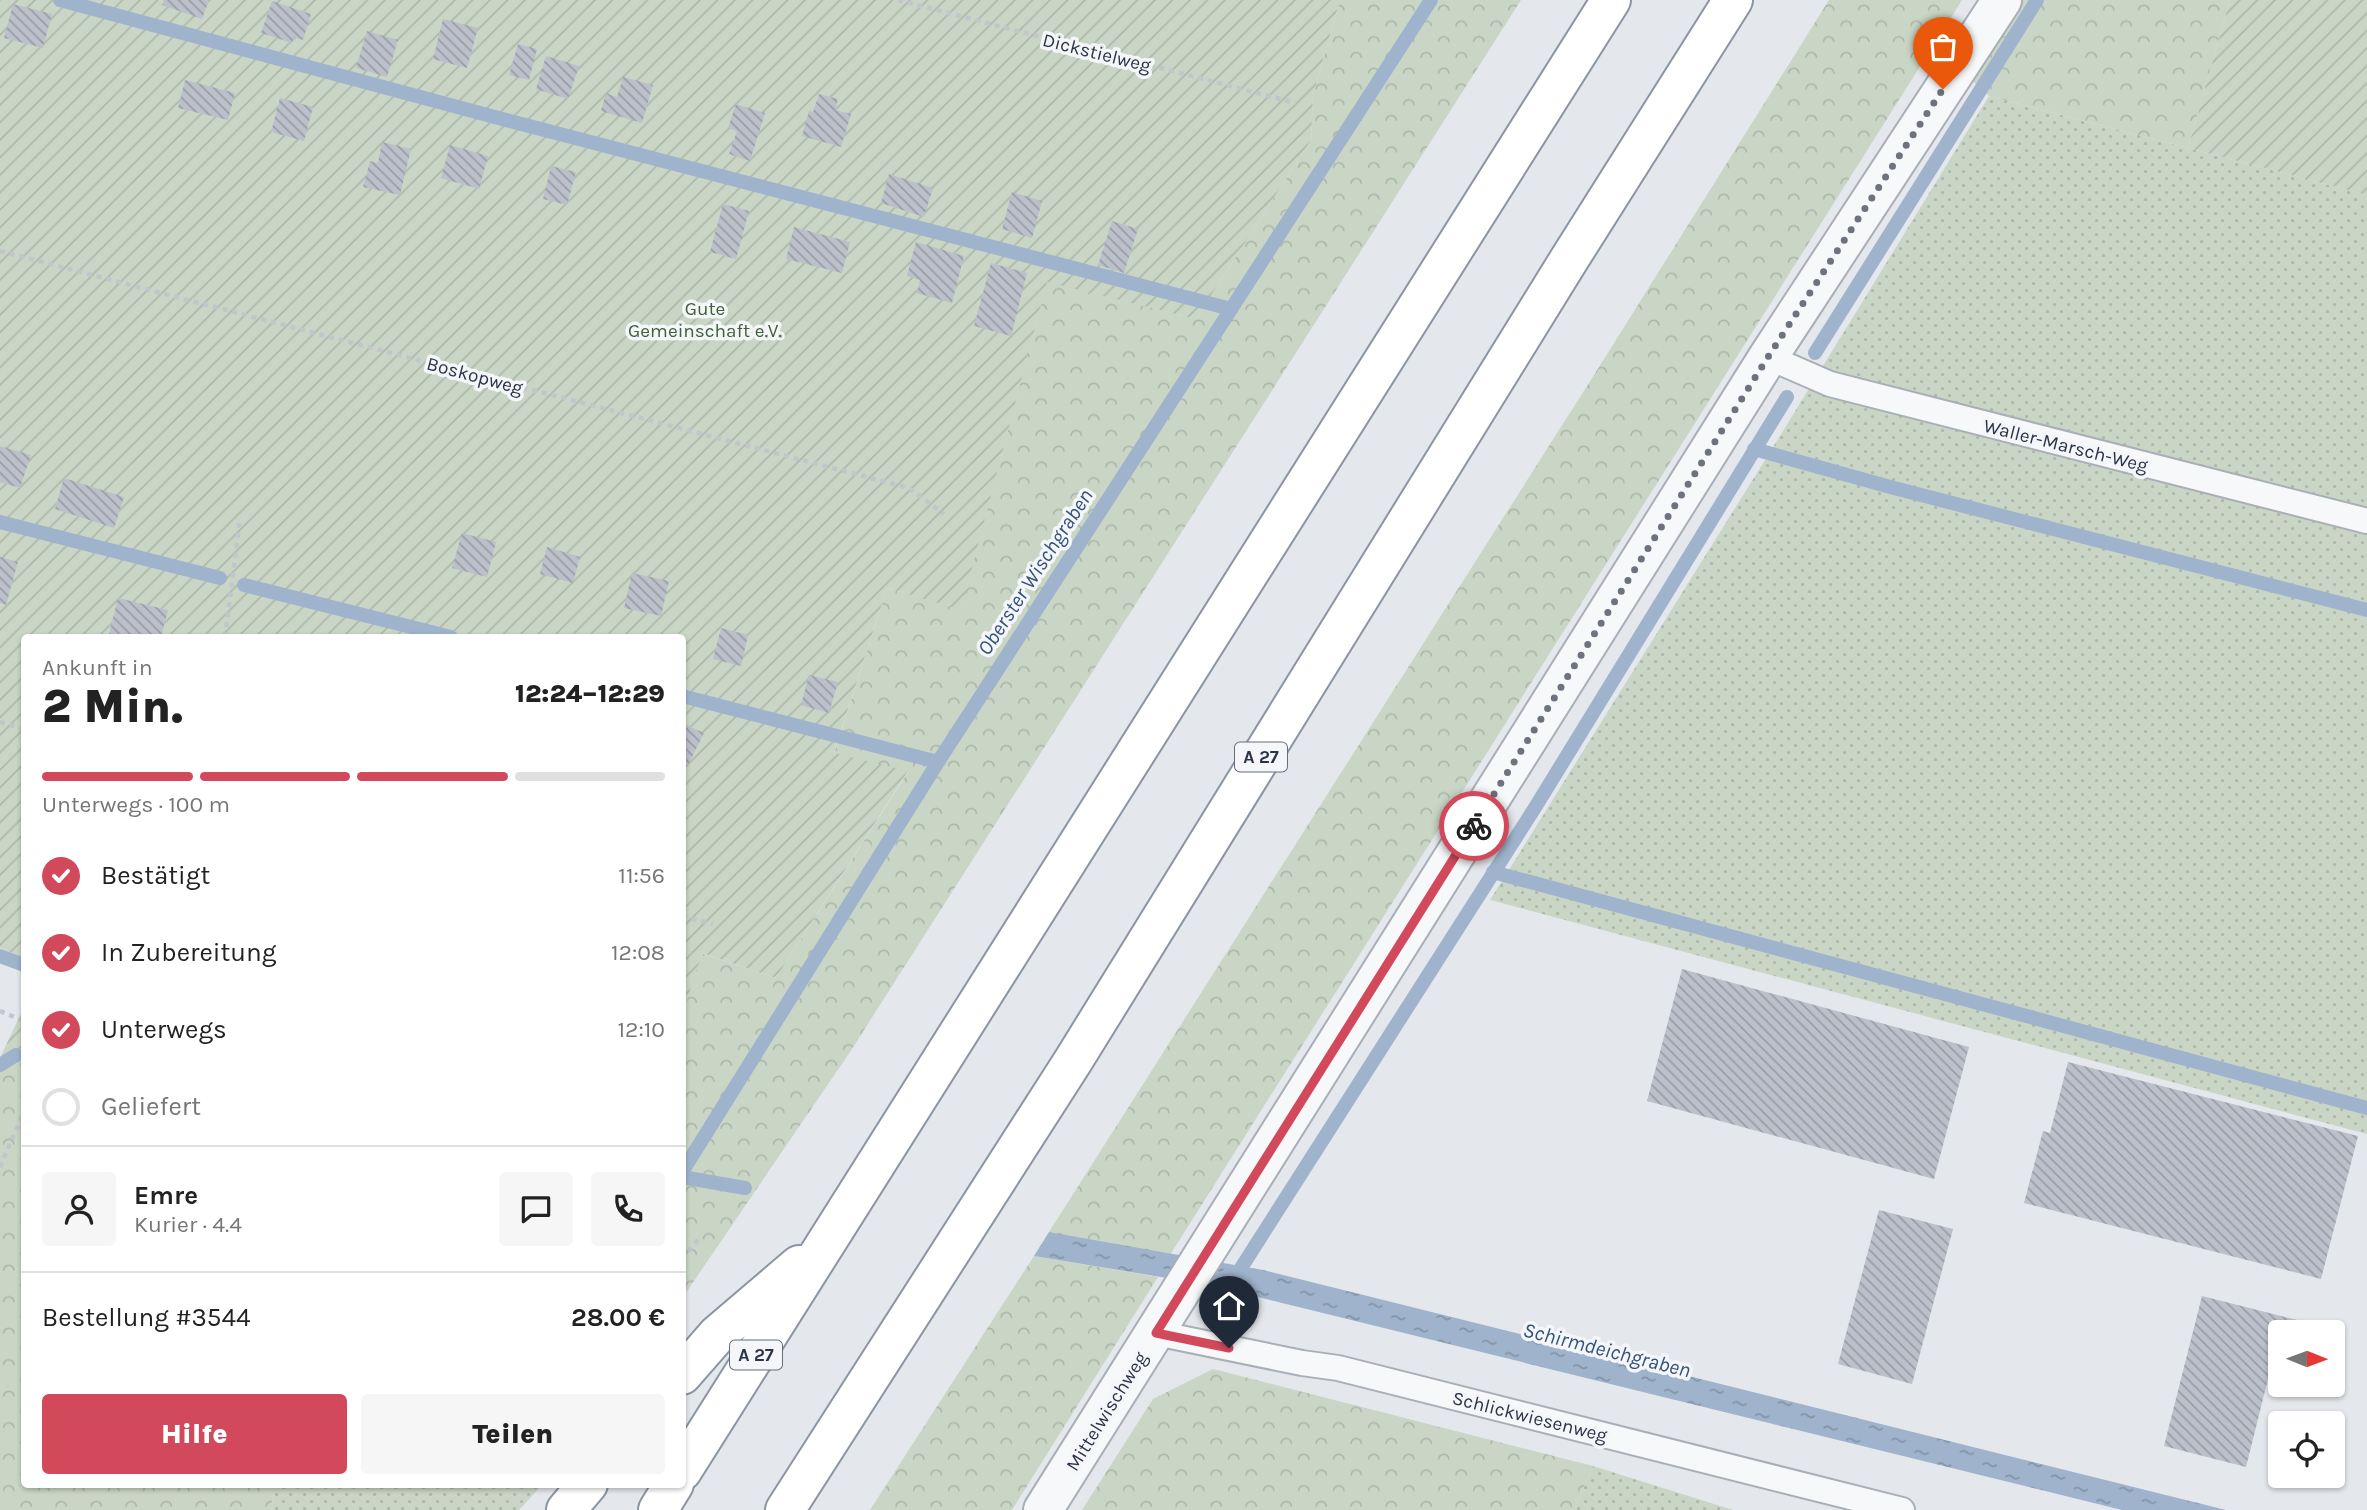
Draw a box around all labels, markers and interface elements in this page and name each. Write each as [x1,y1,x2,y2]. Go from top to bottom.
pin [1913,17,1973,89]
icon: bag [1924,28,1962,66]
street label: Dickstielweg [1040,29,1153,77]
park label: Gute Gemeinschaft e.V. [628,298,782,342]
street label: Boskopweg [424,353,525,399]
street label: Waller-Marsch-Weg [1981,415,2151,477]
water label: Oberster Wischgraben [972,485,1098,659]
text: Ankunft in [42,654,153,681]
text: 12:24–12:29 [515,678,665,709]
text: 2 Min. [42,680,183,734]
road number: A 27 [1235,742,1287,772]
text: Unterwegs · 100 m [42,791,230,818]
courier [1439,791,1509,861]
icon: bike [1455,807,1493,845]
icon: check [42,857,80,895]
text: Bestätigt [101,860,210,891]
text: 11:56 [618,862,665,889]
icon: check [42,934,80,972]
text: In Zubereitung [101,937,276,968]
text: 12:08 [611,939,665,966]
icon: check [42,1011,80,1049]
text: Unterwegs [101,1014,227,1045]
text: 12:10 [618,1016,665,1043]
text: Geliefert [101,1091,201,1122]
button: person [42,1172,116,1246]
button: chat [499,1172,573,1246]
button: phone [591,1172,665,1246]
text: Emre [134,1180,198,1211]
text: Kurier · 4.4 [134,1211,242,1238]
pin [1199,1276,1259,1348]
icon: home [1210,1287,1248,1325]
text: Bestellung #3544 [42,1302,250,1333]
text: 28.00 € [571,1302,665,1333]
water label: Schirmdeichgraben [1521,1318,1693,1382]
north arrow [2268,1320,2345,1396]
map controls [2268,1320,2345,1488]
road number: A 27 [730,1340,782,1370]
street label: Mittelwischweg [1061,1348,1152,1475]
street label: Schlickwiesenweg [1450,1387,1610,1447]
button: Hilfe [42,1394,347,1474]
button: Teilen [361,1394,665,1474]
button: locate [2268,1411,2345,1488]

